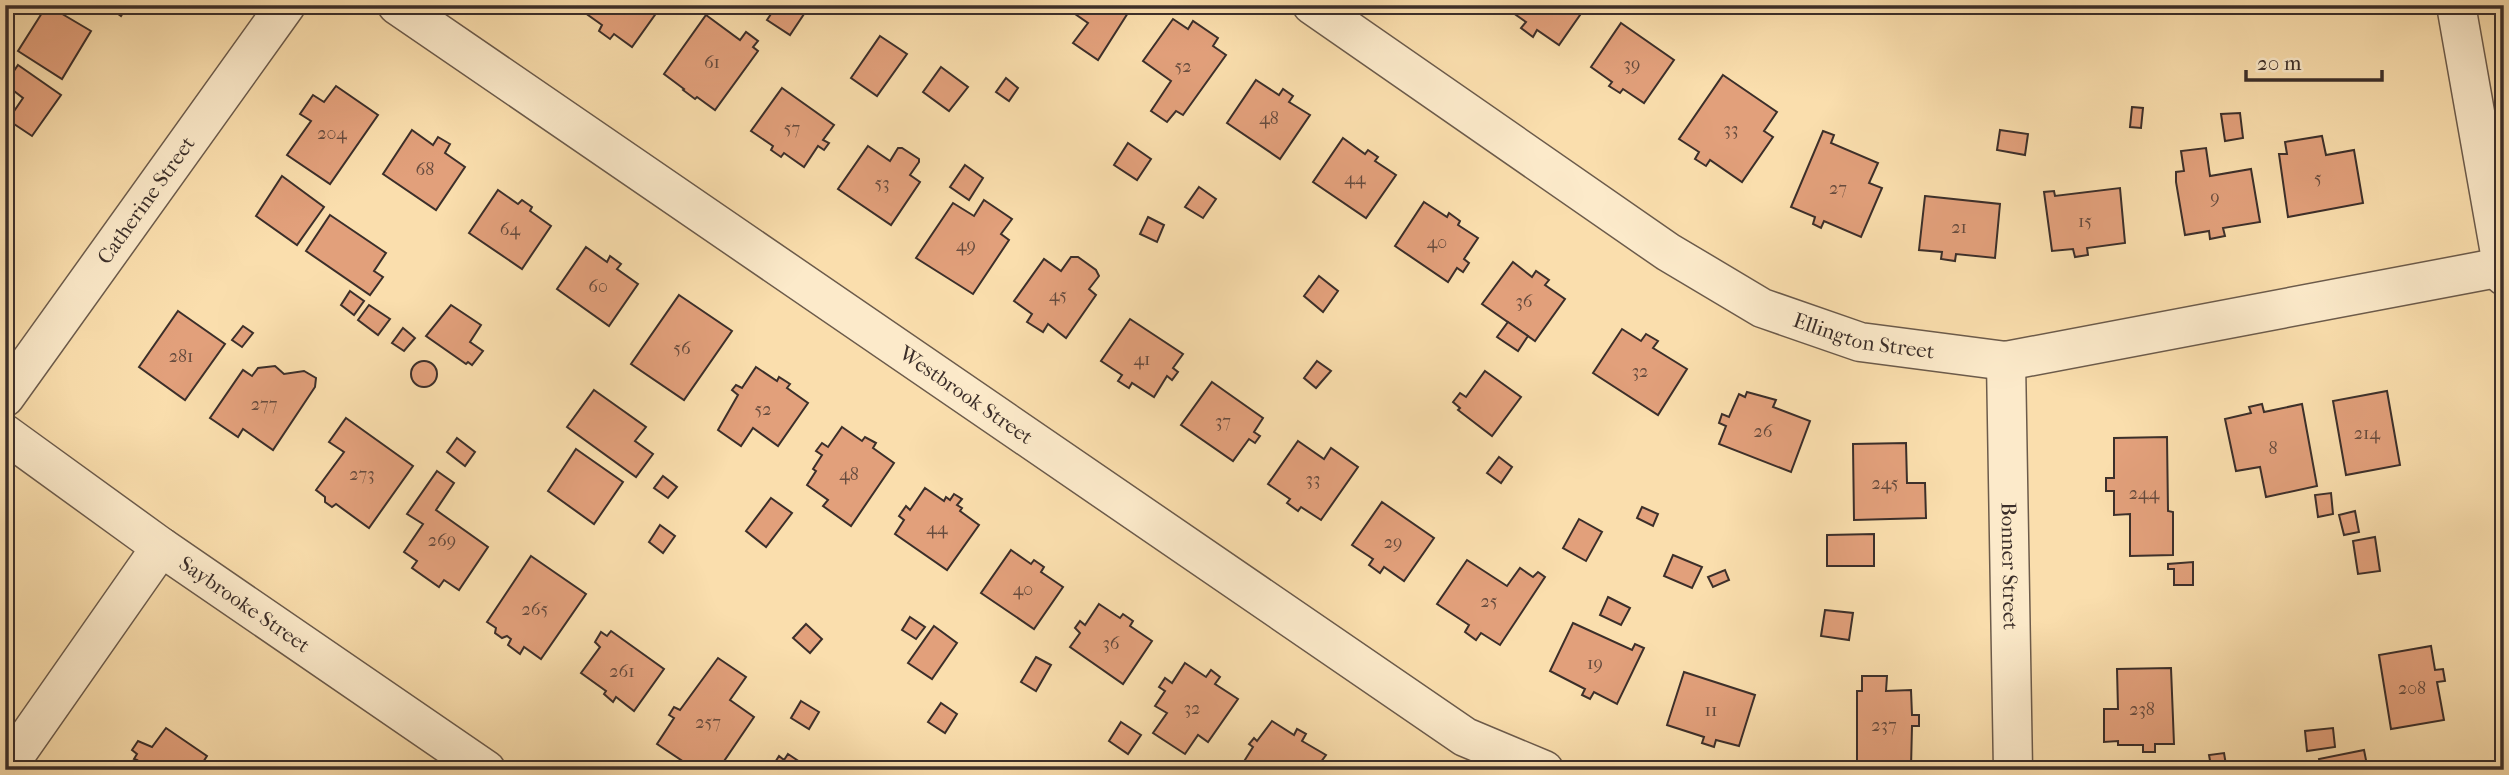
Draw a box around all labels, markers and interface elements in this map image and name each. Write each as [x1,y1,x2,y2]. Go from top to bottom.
scale bar [2246,38,2383,82]
text: 20 m [2257,51,2302,75]
house number: 61 [704,52,720,73]
house number: 39 [1624,54,1640,75]
house number: 52 [1174,56,1192,77]
house number: 48 [1259,108,1279,129]
house number: 57 [784,118,801,139]
house number: 33 [1724,119,1738,140]
house number: 204 [317,123,347,144]
street label: Catherine Street [92,132,200,269]
house number: 68 [416,159,434,180]
house number: 44 [1344,168,1366,189]
house number: 5 [2314,168,2322,189]
house number: 53 [874,173,890,194]
house number: 27 [1829,178,1847,199]
house number: 9 [2210,187,2220,208]
house number: 15 [2078,211,2092,232]
house number: 21 [1951,217,1967,238]
house number: 64 [500,219,521,240]
house number: 40 [1427,232,1447,253]
house number: 49 [956,235,976,256]
house number: 60 [588,276,608,297]
house number: 45 [1049,285,1067,306]
house number: 36 [1515,291,1533,312]
street label: Ellington Street [1790,308,1936,364]
house number: 56 [673,338,691,359]
street label: Westbrook Street [894,340,1038,450]
house number: 281 [169,346,193,367]
house number: 41 [1133,349,1151,370]
house number: 32 [1632,361,1648,382]
house number: 277 [251,394,278,415]
house number: 52 [754,399,772,420]
house number: 37 [1215,411,1231,432]
house number: 26 [1753,421,1773,442]
house number: 214 [2354,423,2381,444]
house number: 8 [2268,438,2278,459]
house number: 273 [349,464,375,485]
house number: 48 [839,464,859,485]
house number: 33 [1306,469,1320,490]
house number: 245 [1871,473,1899,494]
house number: 244 [2129,483,2160,504]
street label: Bonner Street [1996,502,2023,631]
house number: 44 [926,518,948,539]
house number: 269 [428,530,456,551]
house number: 29 [1384,532,1402,553]
street label: Saybrooke Street [175,551,315,658]
house number: 40 [1013,579,1033,600]
house number: 25 [1480,591,1498,612]
house number: 265 [522,599,549,620]
house number: 36 [1102,633,1120,654]
house number: 19 [1587,653,1603,674]
house number: 261 [609,661,635,682]
house number: 208 [2398,678,2426,699]
house number: 32 [1184,698,1200,719]
house number: 238 [2129,699,2155,720]
house number: 11 [1705,700,1717,721]
house number: 257 [695,712,721,733]
house number: 237 [1871,715,1897,736]

